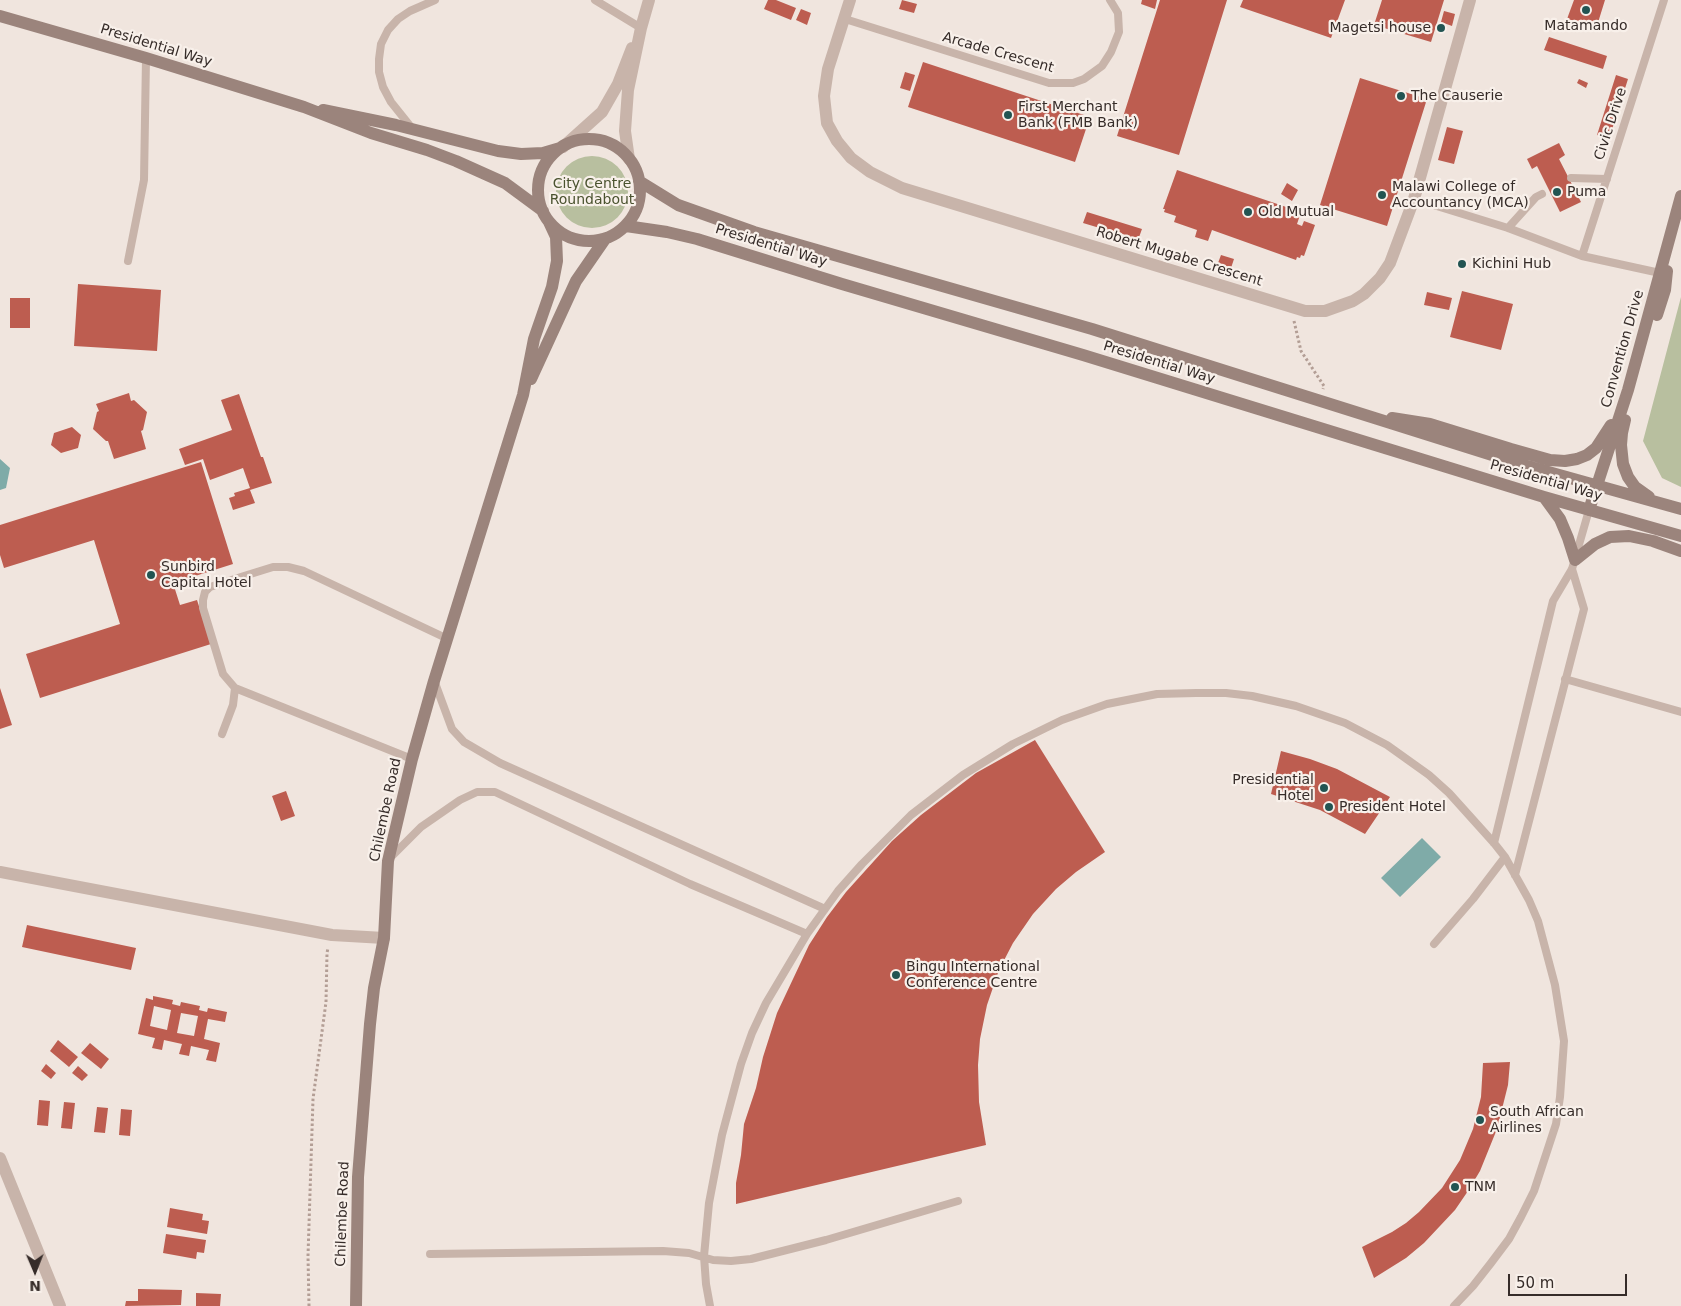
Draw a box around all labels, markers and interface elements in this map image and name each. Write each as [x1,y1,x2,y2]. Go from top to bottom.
marker: Matamando [1580,4,1592,16]
place label: Matamando [1544,18,1628,34]
place label: Magetsi house [1330,20,1431,36]
street label: Presidential Way [98,21,214,71]
marker: Magetsi house [1435,22,1447,34]
street label: Arcade Crescent [940,29,1056,77]
street label: Civic Drive [1591,86,1631,162]
place label: The Causerie [1411,88,1503,104]
marker: The Causerie [1395,90,1407,102]
place label: First Merchant Bank (FMB Bank) [1018,99,1138,132]
marker: First Merchant Bank (FMB Bank) [1002,109,1014,121]
park label: City Centre Roundabout [550,176,634,208]
place label: Malawi College of Accountancy (MCA) [1392,179,1529,212]
place label: Puma [1567,184,1606,200]
marker: Puma [1551,186,1563,198]
marker: Malawi College of Accountancy (MCA) [1376,189,1388,201]
place label: Old Mutual [1258,204,1334,220]
marker: Old Mutual [1242,206,1254,218]
street label: Presidential Way [713,221,829,271]
street label: Robert Mugabe Crescent [1094,224,1264,290]
place label: Kichini Hub [1472,256,1551,272]
marker: Kichini Hub [1456,258,1468,270]
street label: Convention Drive [1598,288,1648,410]
street label: Presidential Way [1101,338,1217,388]
street label: Presidential Way [1488,457,1604,505]
place label: Sunbird Capital Hotel [161,559,252,592]
marker: Sunbird Capital Hotel [145,569,157,581]
street label: Chilembe Road [367,757,405,863]
place label: Presidential Hotel [1232,772,1314,804]
marker: Presidential Hotel [1318,782,1330,794]
place label: President Hotel [1339,799,1446,815]
marker: President Hotel [1323,801,1335,813]
place label: Bingu International Conference Centre [906,959,1040,992]
marker: Bingu International Conference Centre [890,969,902,981]
place label: South African Airlines [1490,1104,1584,1136]
marker: South African Airlines [1474,1114,1486,1126]
street label: Chilembe Road [333,1161,353,1267]
place label: TNM [1465,1179,1496,1195]
marker: TNM [1449,1181,1461,1193]
north arrow [10,1246,60,1296]
scale bar [1511,1264,1630,1296]
text: 50 m [1516,1274,1554,1292]
text: N [29,1278,41,1294]

